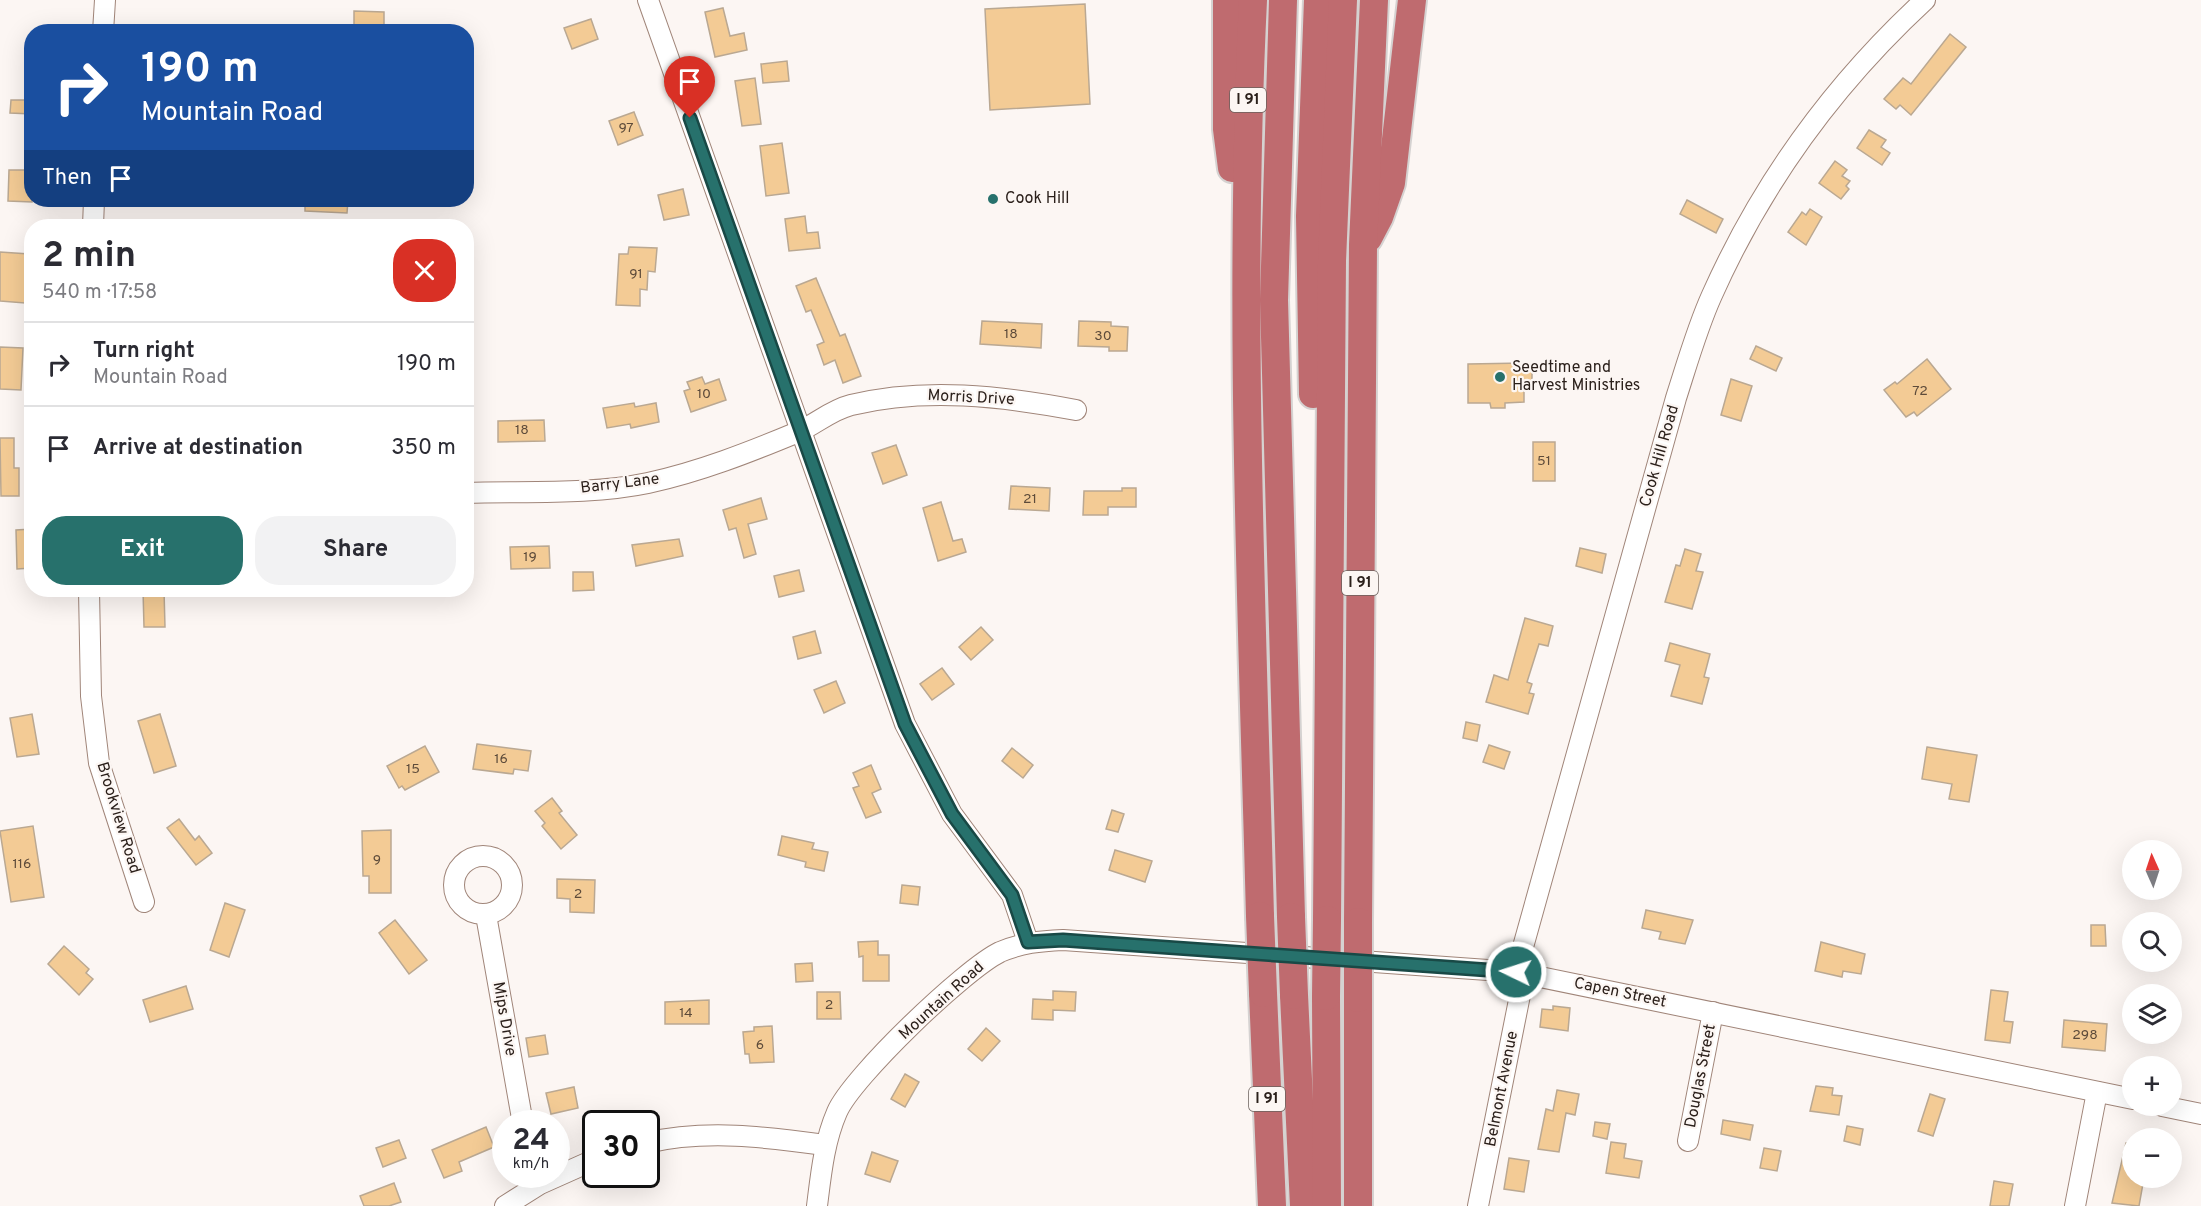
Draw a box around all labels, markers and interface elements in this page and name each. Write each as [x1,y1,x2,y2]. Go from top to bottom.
text: 190 m [141,44,259,97]
icon: right [42,48,120,126]
pin [664,56,715,118]
icon: arrive [673,65,706,98]
road number: I 91 [1230,88,1266,112]
text: Mountain Road [141,96,323,130]
house number: 97 [618,120,634,137]
icon: arrive [104,162,137,195]
text: Then [42,165,92,192]
place label: Cook Hill [1005,189,1069,209]
marker: Cook Hill [986,192,1000,206]
text: 2 min [42,234,136,280]
button: close [393,239,456,302]
house number: 91 [629,266,643,283]
text: 540 m · 17:58 [42,280,157,306]
house number: 18 [1004,326,1018,343]
house number: 30 [1094,328,1112,345]
text: Turn right [93,338,195,365]
icon: right [42,348,75,381]
text: 190 m [397,351,456,378]
place label: Seedtime and Harvest Ministries [1512,358,1640,396]
text: Mountain Road [93,365,228,391]
marker: Seedtime and Harvest Ministries [1493,370,1507,384]
house number: 72 [1912,383,1928,400]
house number: 10 [697,386,711,403]
street label: Morris Drive [927,386,1015,410]
street label: Cook Hill Road [1636,403,1684,509]
house number: 18 [515,422,529,439]
icon: arrive [42,432,75,465]
text: Arrive at destination [93,435,303,462]
text: 350 m [391,435,456,462]
house number: 51 [1537,453,1551,470]
street label: Barry Lane [579,469,661,499]
house number: 21 [1023,491,1037,508]
button: Exit [42,516,243,585]
button: Share [255,516,456,585]
house number: 19 [523,549,537,566]
road number: I 91 [1342,571,1378,595]
house number: 16 [494,751,508,768]
street label: Brookview Road [92,760,144,876]
house number: 15 [406,761,420,778]
north arrow [2122,840,2182,900]
map controls [2122,840,2182,1188]
house number: 9 [373,852,381,869]
house number: 116 [13,856,31,873]
house number: 2 [574,886,582,903]
button: search [2122,912,2182,972]
position arrow [1484,940,1548,1004]
street label: Mountain Road [895,957,989,1045]
street label: Capen Street [1572,973,1668,1013]
street label: Mips Drive [488,980,520,1058]
button: layers [2122,984,2182,1044]
house number: 2 [825,997,833,1014]
house number: 14 [679,1005,693,1022]
street label: Douglas Street [1681,1022,1721,1130]
house number: 298 [2072,1027,2098,1044]
street label: Belmont Avenue [1481,1029,1523,1149]
house number: 6 [756,1037,764,1054]
button: + [2122,1056,2182,1116]
road number: I 91 [1249,1087,1285,1111]
speed limit sign: 30 [582,1110,660,1188]
text: 24 [512,1123,550,1160]
button: − [2122,1128,2182,1188]
text: km/h [513,1155,549,1174]

